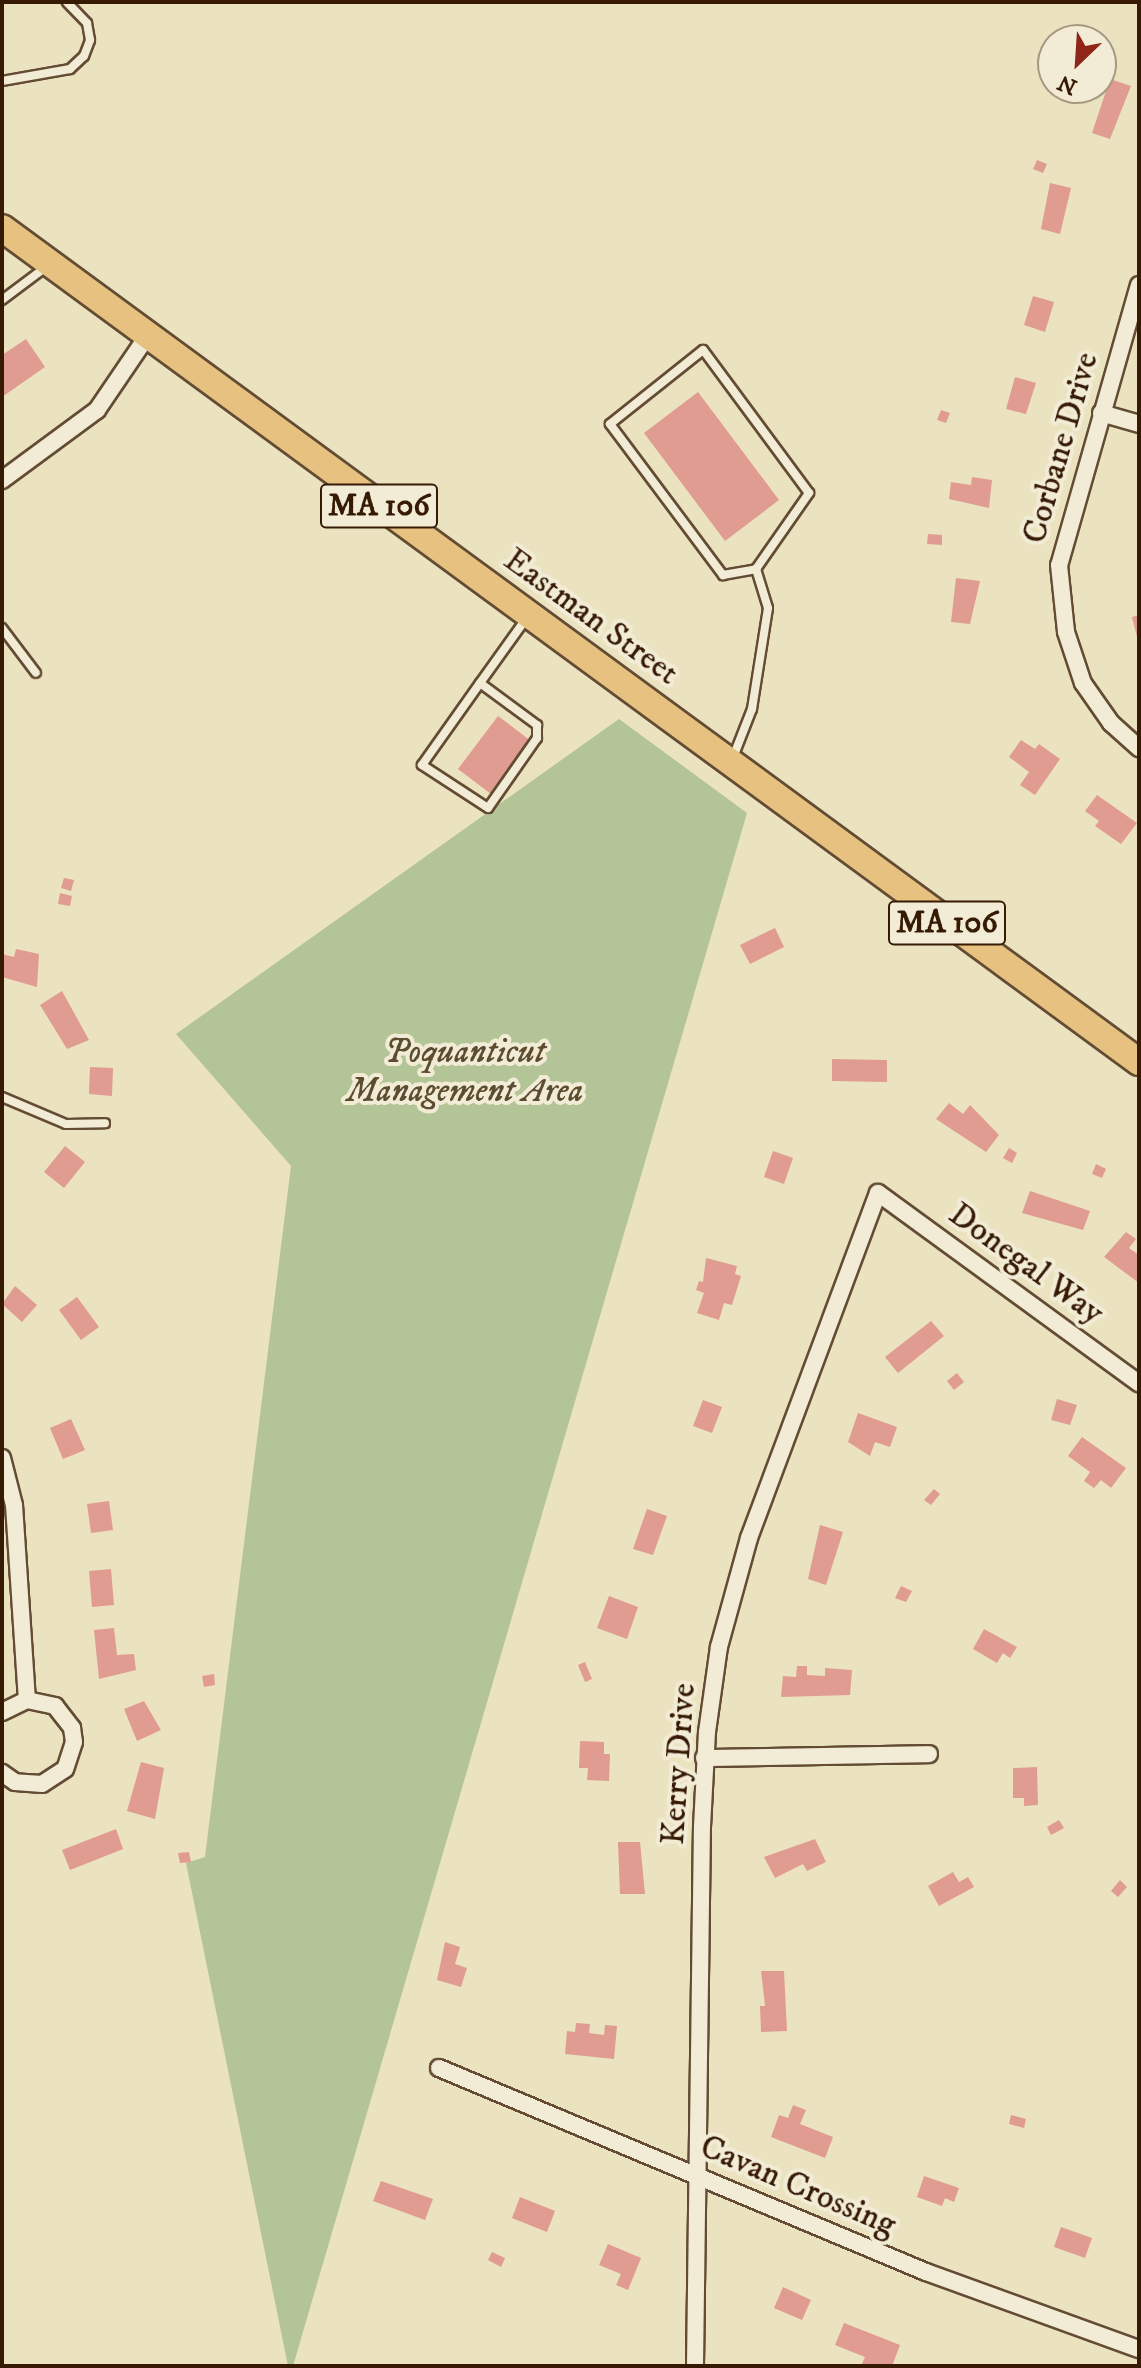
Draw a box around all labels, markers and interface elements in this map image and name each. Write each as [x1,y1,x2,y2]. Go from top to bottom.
north arrow [1037,24,1117,104]
text: N [1054,68,1081,100]
street label: Corbane Drive [1014,348,1108,548]
road number: MA 106 [319,478,439,534]
street label: Eastman Street [496,540,686,694]
road number: MA 106 [887,895,1007,951]
park label: Poquanticut Management Area [347,1032,583,1112]
street label: Donegal Way [941,1194,1111,1334]
street label: Kerry Drive [653,1682,705,1846]
street label: Cavan Crossing [694,2126,902,2246]

